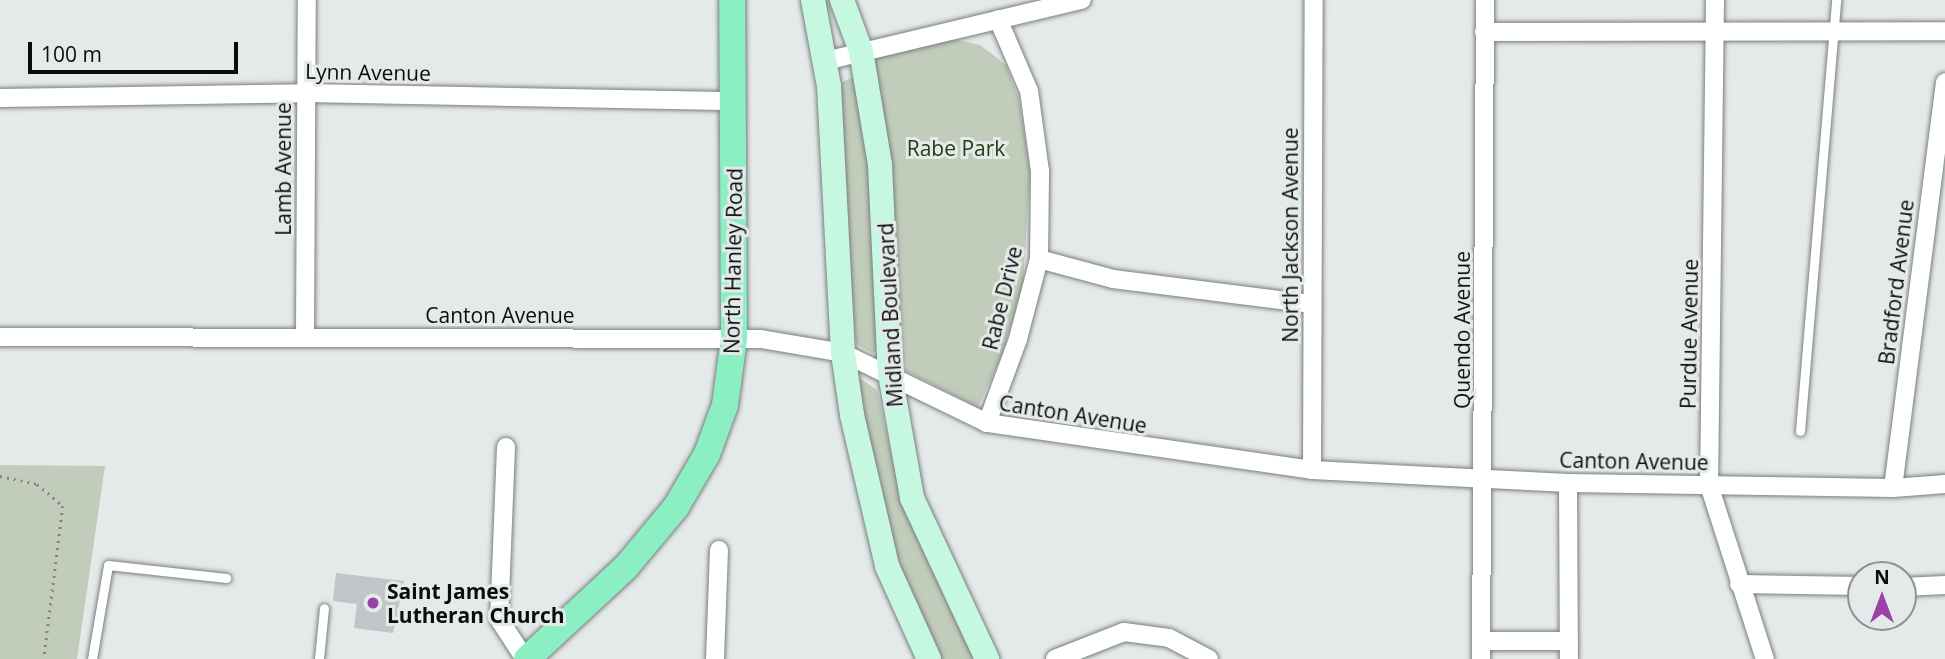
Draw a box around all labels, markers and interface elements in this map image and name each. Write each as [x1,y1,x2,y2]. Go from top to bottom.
scale bar [32,28,242,72]
text: 100 m [41,40,102,68]
street label: Lynn Avenue [305,58,431,86]
street label: Lamb Avenue [270,102,296,236]
street label: North Jackson Avenue [1277,127,1303,343]
park label: Rabe Park [907,135,1005,161]
street label: North Hanley Road [719,168,747,354]
street label: Bradford Avenue [1873,198,1919,366]
street label: Midland Boulevard [873,222,907,408]
street label: Rabe Drive [977,243,1027,353]
street label: Quendo Avenue [1449,251,1475,409]
street label: Purdue Avenue [1675,259,1703,409]
street label: Canton Avenue [425,302,575,328]
street label: Canton Avenue [997,390,1149,438]
street label: Canton Avenue [1559,447,1709,475]
north arrow [1847,561,1917,631]
text: N [1874,564,1890,590]
place label: Saint James Lutheran Church [387,578,565,628]
marker: Saint James Lutheran Church [365,595,381,611]

